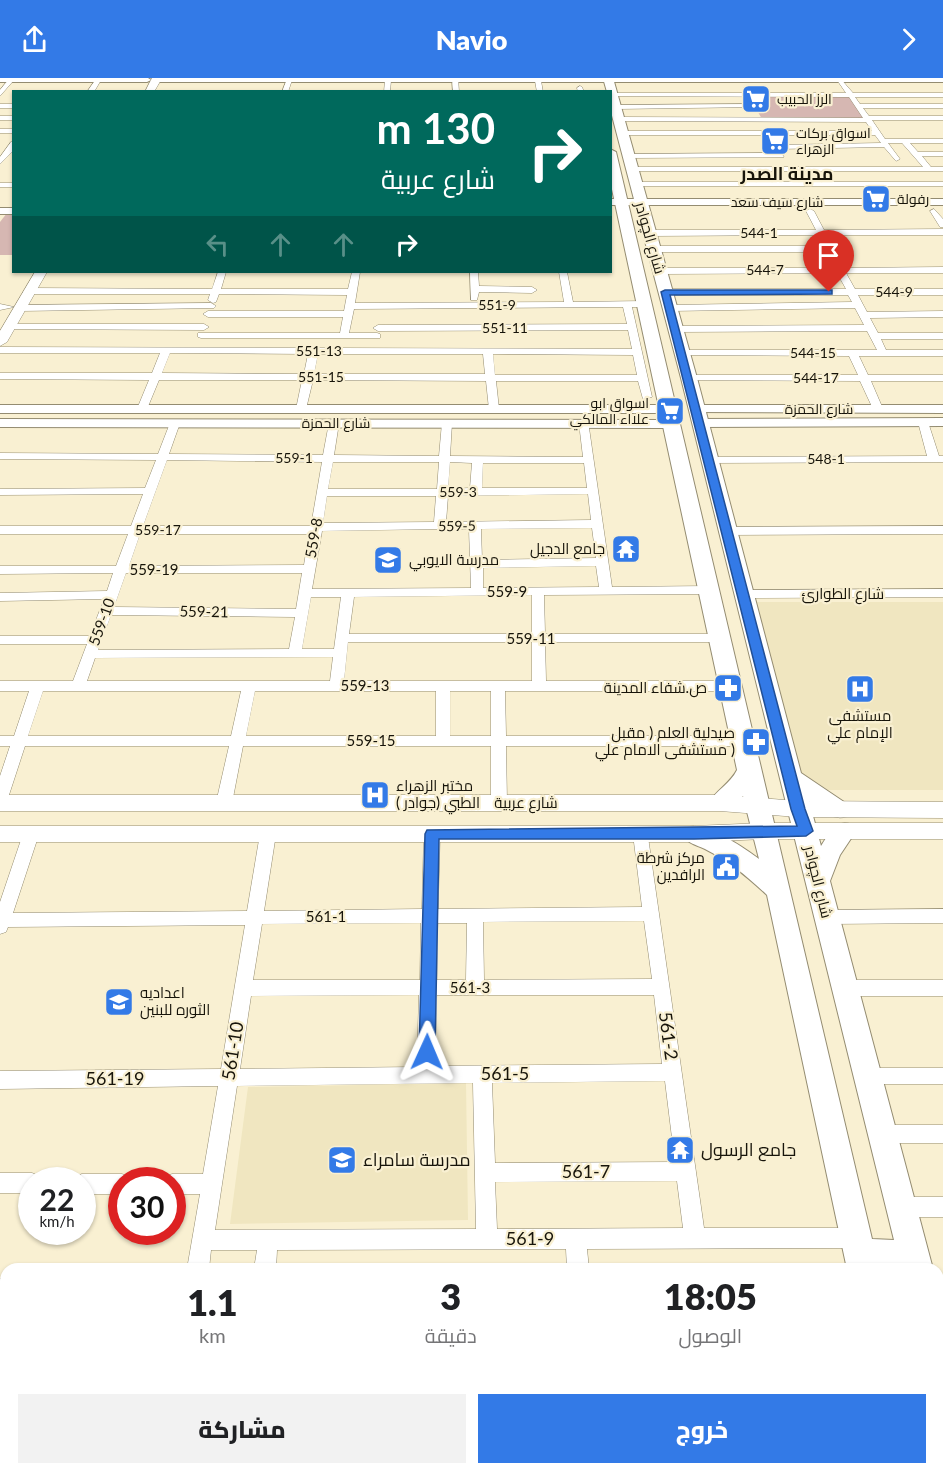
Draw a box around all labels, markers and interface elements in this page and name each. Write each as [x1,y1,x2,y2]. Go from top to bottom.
icon: share [18,23,51,56]
text: Navio [436,23,507,56]
icon: forward [892,23,925,56]
supermarket icon: الرز الحبيب [740,83,772,115]
place label: الرز الحبيب [777,90,832,107]
text: 130 m [377,103,495,153]
icon: right [516,114,594,192]
place label: اسواق بركات الزهراء [796,124,871,157]
supermarket icon: اسواق بركات الزهراء [759,125,791,157]
text: شارع عربية [381,162,495,195]
district label: مدينة الصدر [739,162,834,184]
supermarket icon: رفولة [860,183,892,215]
place label: رفولة [897,190,929,207]
street label: شارع سيف سعد [731,193,823,211]
street label: شارع الچوادر [629,199,670,277]
street label: 544-1 [740,224,778,241]
icon: left [201,228,234,261]
icon: ahead [264,228,297,261]
icon: ahead [327,228,360,261]
icon: right [390,228,423,261]
pin [803,230,854,292]
icon: arrive [812,239,845,272]
street label: 544-7 [746,261,784,278]
street label: 544-9 [875,283,913,300]
street label: 551-9 [478,296,516,313]
street label: 551-11 [482,319,528,336]
street label: 551-13 [296,342,342,359]
street label: 544-15 [790,344,836,361]
street label: 551-15 [298,368,344,385]
street label: 544-17 [793,369,839,386]
place label: اسواق ابو علااء المالكي [570,394,649,431]
supermarket icon: اسواق ابو علااء المالكي [654,395,686,427]
street label: شارع الحمزة [785,400,853,418]
street label: شارع الحمزة [302,414,370,432]
street label: 559-1 [275,449,313,466]
street label: 548-1 [807,450,845,467]
street label: 559-3 [439,483,477,500]
street label: 559-8 [301,516,325,559]
street label: 559-5 [438,517,476,534]
street label: 559-17 [135,521,181,538]
temple icon: جامع الدجيل [610,533,642,565]
place label: جامع الدجيل [530,539,605,560]
school or university icon: مدرسة الايوبي [372,544,404,576]
place label: مدرسة الايوبي [409,550,499,572]
street label: 559-19 [129,560,179,578]
street label: 559-9 [487,582,527,600]
street label: شارع الطوارئ [802,584,884,605]
street label: 559-10 [84,595,118,648]
street label: 559-21 [179,602,229,620]
street label: 559-11 [506,629,556,647]
pharmacy icon: ص.شفاء المدينة [712,672,744,704]
hospital icon: مستشفى الإمام علي [844,673,876,705]
street label: 559-13 [340,676,390,694]
place label: ص.شفاء المدينة [604,678,707,698]
place label: مستشفى الإمام علي [827,706,893,745]
place label: صيدلية العلم ( مقبل مستشفى الامام علي ) [595,723,735,762]
pharmacy icon: صيدلية العلم ( مقبل مستشفى الامام علي ) [740,726,772,758]
street label: 559-15 [346,731,396,749]
place label: مختبر الزهراء الطبي (جوادر ) [396,776,480,815]
hospital icon: مختبر الزهراء الطبي (جوادر ) [359,779,391,811]
street label: شارع عربية [494,793,558,814]
street label: شارع الچوادر [798,843,837,921]
place label: مركز شرطة الرافدين [637,848,705,885]
public building icon: مركز شرطة الرافدين [710,851,742,883]
street label: 561-1 [306,907,346,925]
street label: 561-3 [450,978,490,996]
place label: اعداديه الثوره للبنين [140,983,210,1020]
school or university icon: اعداديه الثوره للبنين [103,986,135,1018]
street label: 561-2 [655,1010,683,1061]
street label: 561-10 [217,1020,247,1082]
position arrow [395,1020,459,1084]
street label: 561-5 [481,1062,529,1084]
street label: 561-19 [86,1067,144,1089]
temple icon: جامع الرسول [664,1134,696,1166]
place label: جامع الرسول [701,1138,796,1162]
school or university icon: مدرسة سامراء [326,1144,358,1176]
place label: مدرسة سامراء [363,1148,471,1171]
street label: 561-7 [562,1160,610,1182]
speed limit sign: 30 [108,1167,186,1245]
text: 22 [40,1181,74,1217]
text: km/h [39,1212,75,1230]
street label: 561-9 [506,1227,554,1249]
text: 3 [440,1274,461,1318]
text: 18:05 [664,1274,757,1318]
text: 1.1 [187,1280,238,1324]
text: km [199,1323,226,1347]
text: دقيقة [425,1323,477,1347]
text: الوصول [678,1323,742,1347]
button: مشاركة [18,1394,466,1463]
button: خروج [478,1394,926,1463]

